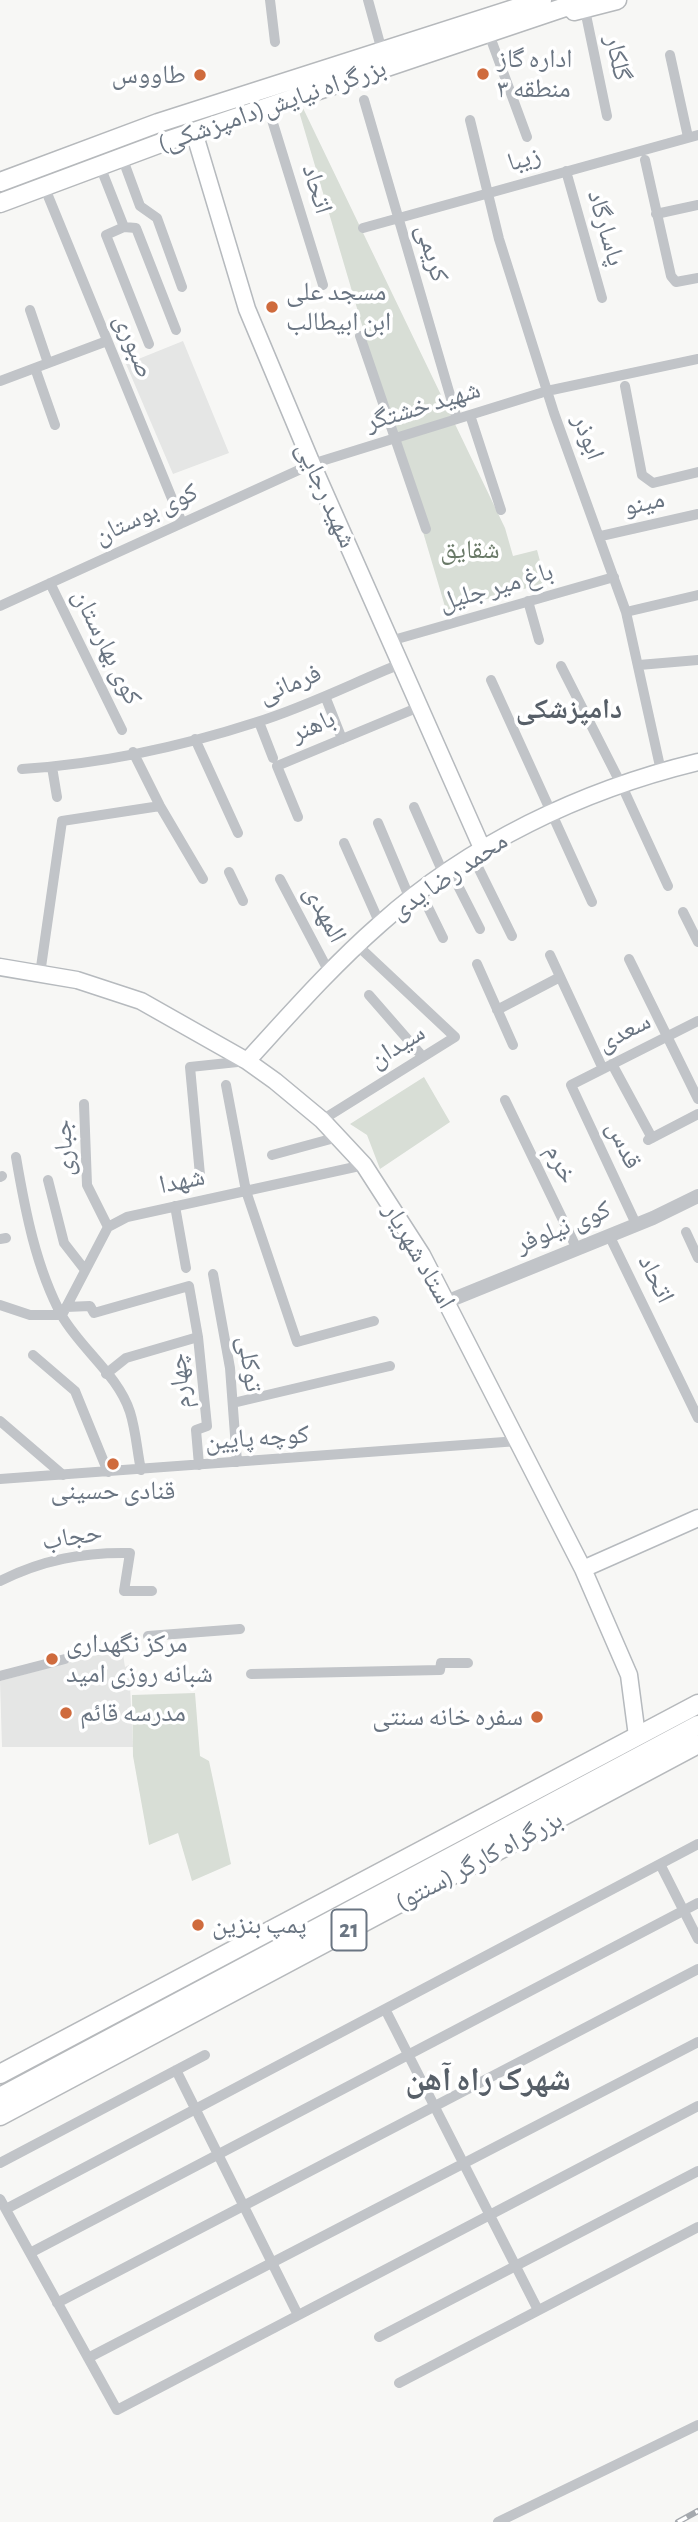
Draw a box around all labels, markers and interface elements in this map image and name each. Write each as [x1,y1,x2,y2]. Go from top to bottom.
street label: گلکار [598,32,638,84]
place label: اداره گاز منطقه ۳ [497,43,572,104]
street label: بزرگراه نیایش(دامپزشکی) [154,52,390,160]
place label: طاووس [112,59,186,91]
marker: اداره گاز منطقه ۳ [475,66,491,82]
marker: طاووس [192,67,208,83]
street label: زیبا [504,139,544,179]
street label: اتحاد [295,161,339,217]
street label: پاسارگاد [580,187,632,269]
street label: کریمی [409,220,455,286]
place label: مسجد علی ابن ابیطالب [286,276,391,338]
marker: مسجد علی ابن ابیطالب [264,299,280,315]
street label: صبوری [107,309,161,383]
street label: شهید خشتگر [362,374,484,438]
street label: ابوذر [565,410,611,464]
street label: شهید رجایی [289,437,363,553]
street label: کوی بوستان [89,476,203,552]
street label: مینو [621,483,667,523]
park label: شقایق [440,534,500,566]
street label: باغ میر جلیل [435,556,557,618]
street label: کوی بهارستان [66,584,148,710]
street label: فرمانی [254,657,326,711]
district label: دامپزشکی [516,693,622,727]
street label: باهنر [286,703,340,749]
street label: محمد رضا یدی [384,825,514,927]
street label: المهدی [297,880,353,948]
street label: سعدی [592,1005,656,1059]
street label: سیدان [363,1017,431,1075]
street label: قدس [599,1116,649,1174]
street label: جباری [47,1119,81,1177]
street label: خرم [538,1139,584,1189]
street label: شهدا [156,1161,208,1201]
street label: کوی نیلوفر [511,1194,615,1260]
street label: استاد شهریار [376,1197,462,1315]
street label: اتحاد [631,1250,681,1308]
street label: توکلی [231,1334,269,1394]
street label: چهارم [162,1352,198,1410]
street label: کوچه پایین [204,1419,310,1457]
marker: قنادی حسینی [105,1456,121,1472]
place label: قنادی حسینی [51,1475,175,1507]
street label: حجاب [40,1517,104,1557]
place label: مرکز نگهداری شبانه روزی امید [66,1628,213,1690]
marker: مرکز نگهداری شبانه روزی امید [44,1651,60,1667]
place label: مدرسه قائم [80,1697,186,1729]
place label: سفره خانه سنتی [372,1701,523,1733]
marker: مدرسه قائم [58,1705,74,1721]
marker: سفره خانه سنتی [529,1709,545,1725]
street label: بزرگراه کارگر (سنتو) [390,1804,568,1918]
place label: پمپ بنزین [212,1909,307,1941]
road number: 21 [332,1910,366,1951]
marker: پمپ بنزین [190,1917,206,1933]
district label: شهرک راه آهن [405,2060,571,2100]

